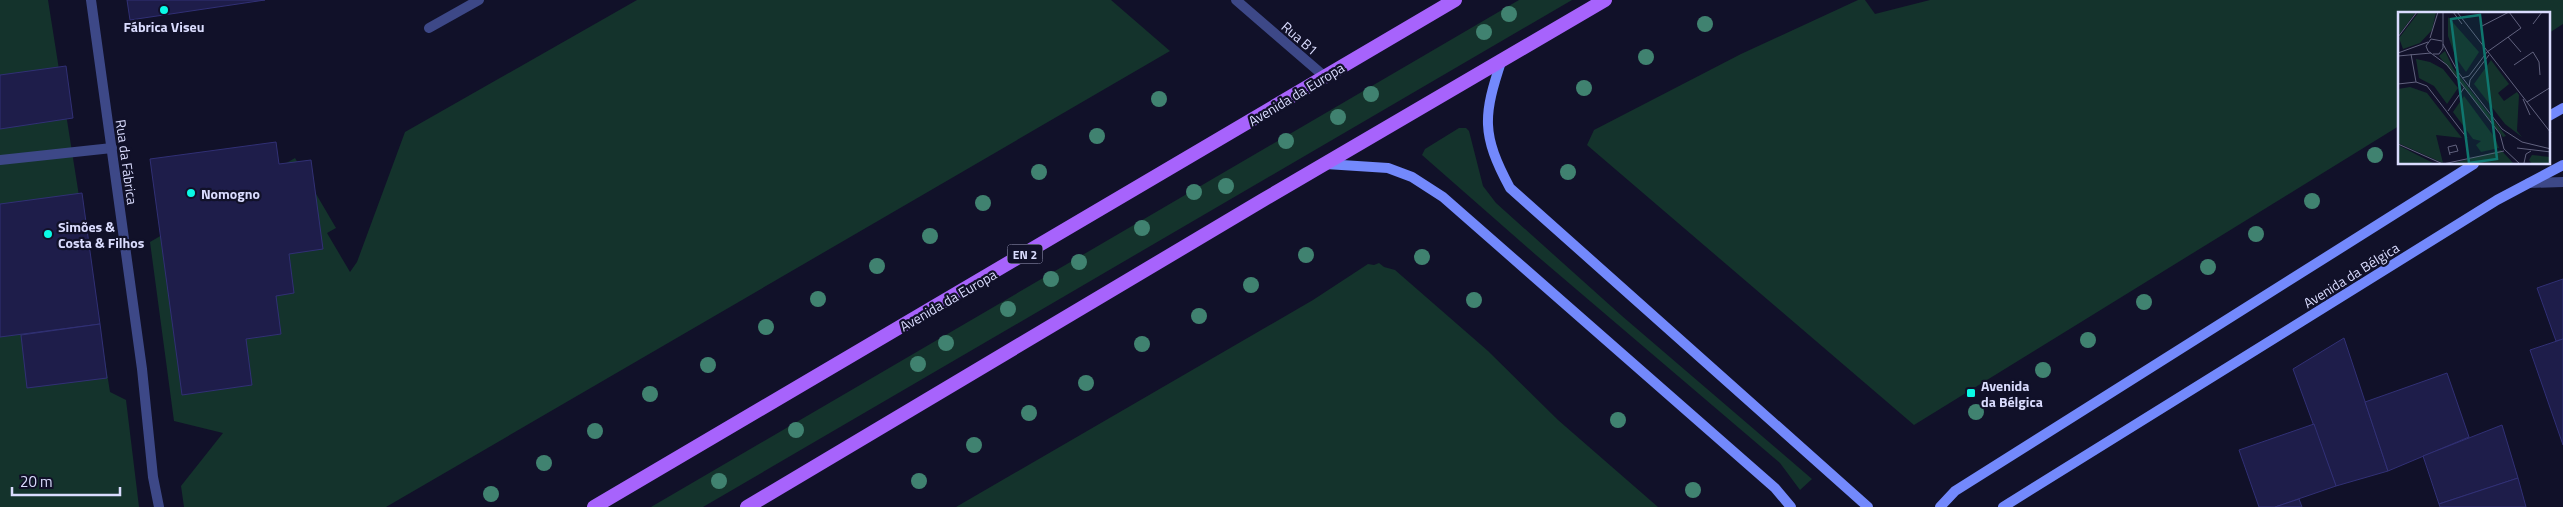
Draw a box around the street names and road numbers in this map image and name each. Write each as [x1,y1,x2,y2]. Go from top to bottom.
street label: Rua B1 [1277,16,1323,60]
street label: Avenida da Europa [1244,57,1348,131]
street label: Rua da Fábrica [111,118,143,206]
street label: Avenida da Bélgica [2299,237,2403,313]
road number: EN 2 [1008,244,1042,264]
street label: Avenida da Europa [896,264,1000,336]

